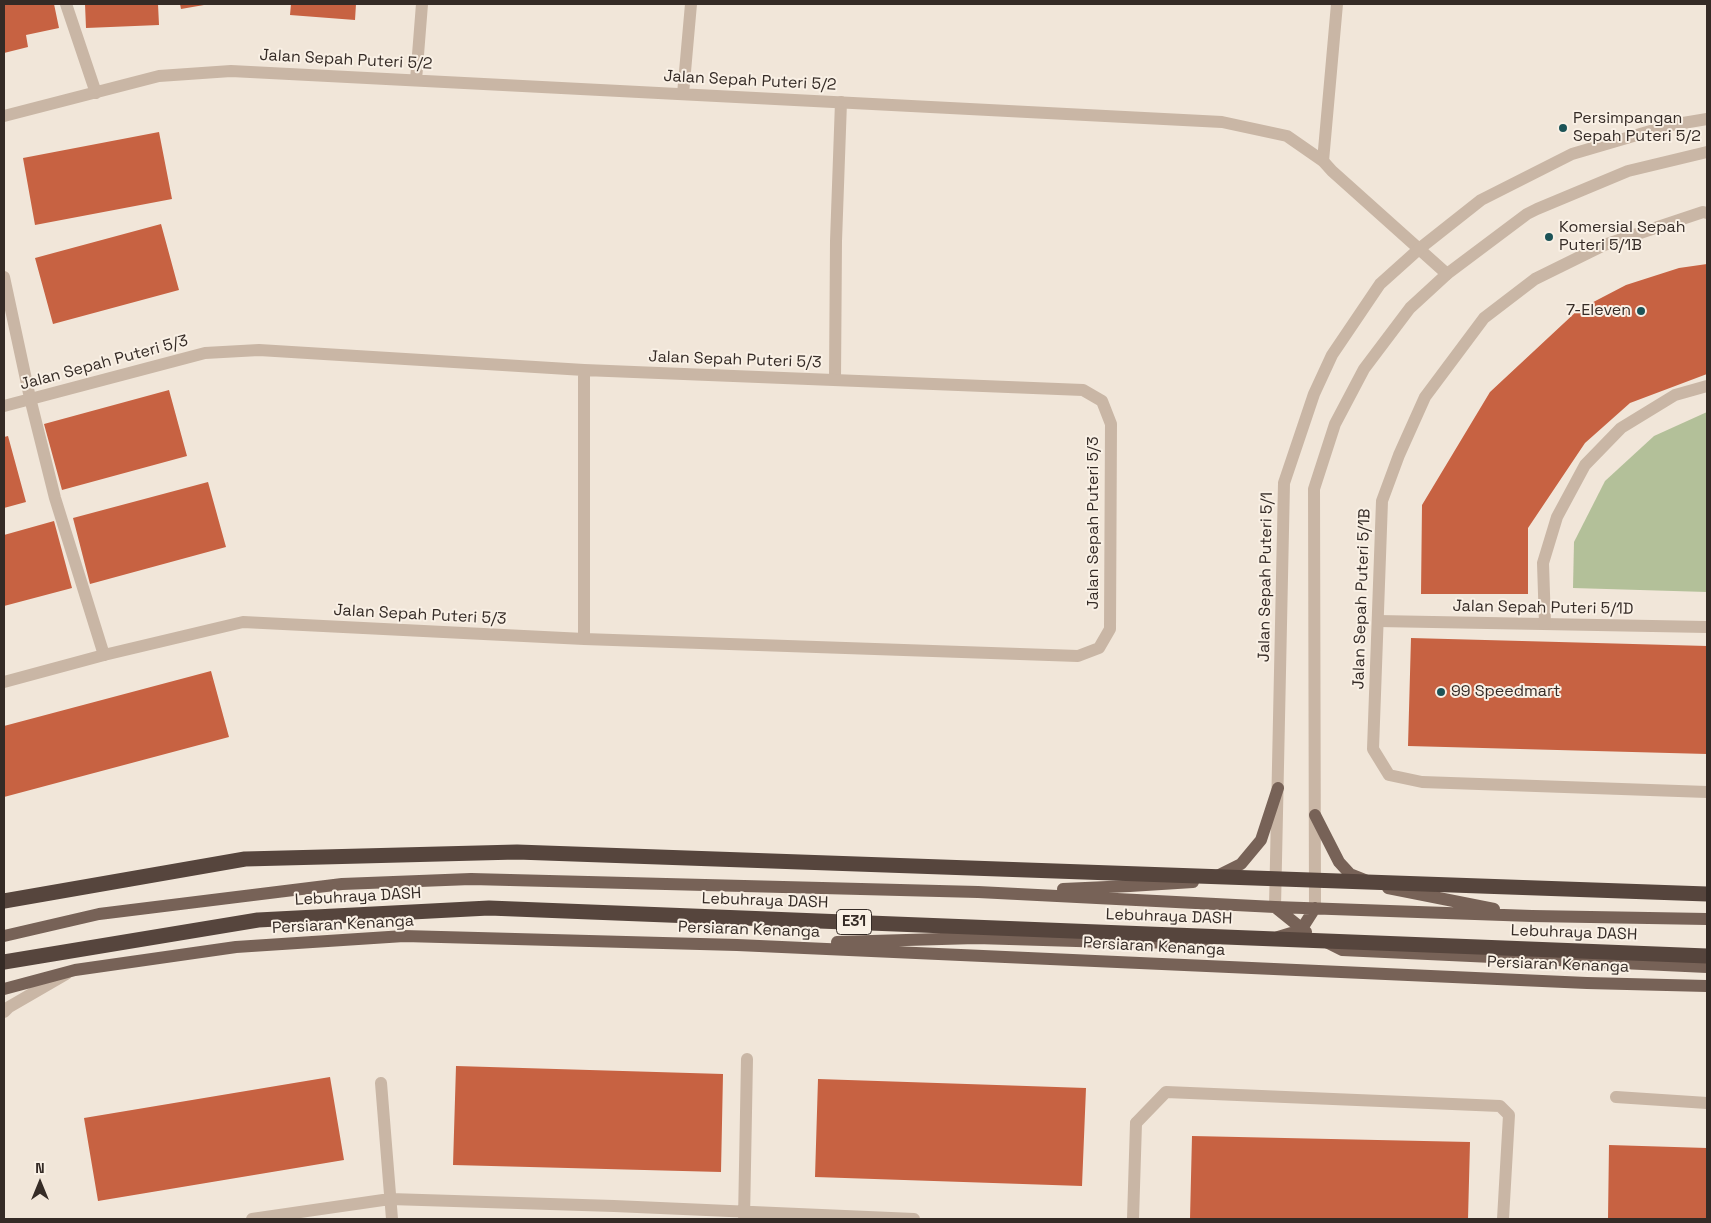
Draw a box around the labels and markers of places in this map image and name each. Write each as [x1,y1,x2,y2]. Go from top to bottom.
place label: Persimpangan Sepah Puteri 5/2 [1573,109,1701,147]
marker: Persimpangan Sepah Puteri 5/2 [1557,122,1569,134]
place label: Komersial Sepah Puteri 5/1B [1559,218,1686,256]
marker: Komersial Sepah Puteri 5/1B [1543,231,1555,243]
place label: 7-Eleven [1566,301,1631,321]
marker: 7-Eleven [1635,305,1647,317]
place label: 99 Speedmart [1451,682,1560,702]
marker: 99 Speedmart [1435,686,1447,698]

